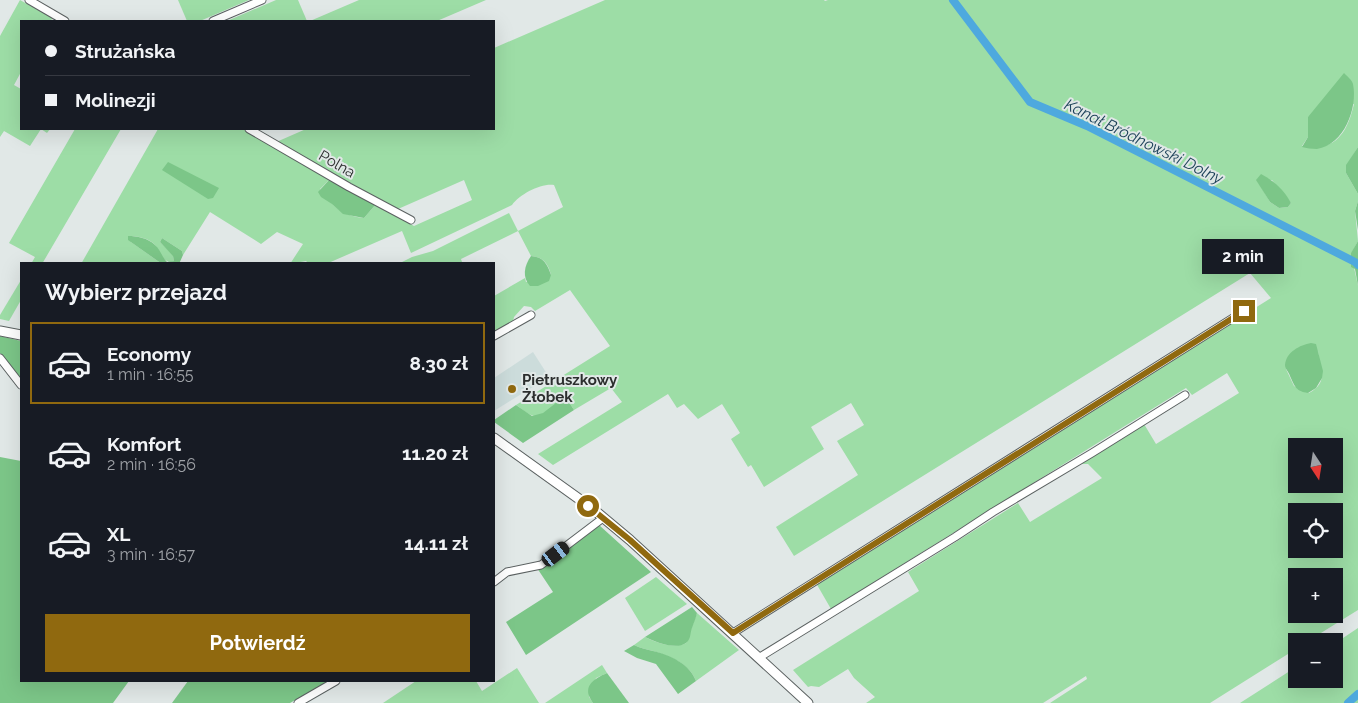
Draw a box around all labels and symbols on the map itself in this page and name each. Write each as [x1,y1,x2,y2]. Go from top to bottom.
water label: Kanał Bródnowski Dolny [1061,95,1227,189]
street label: Polna [316,146,358,182]
callout: 2 min [1203,238,1285,274]
route end [1233,300,1255,322]
place label: Pietruszkowy Żłobek [522,371,618,406]
marker: Pietruszkowy Żłobek [506,383,518,395]
north arrow [1288,438,1342,492]
route start [577,495,599,517]
car [539,539,572,569]

